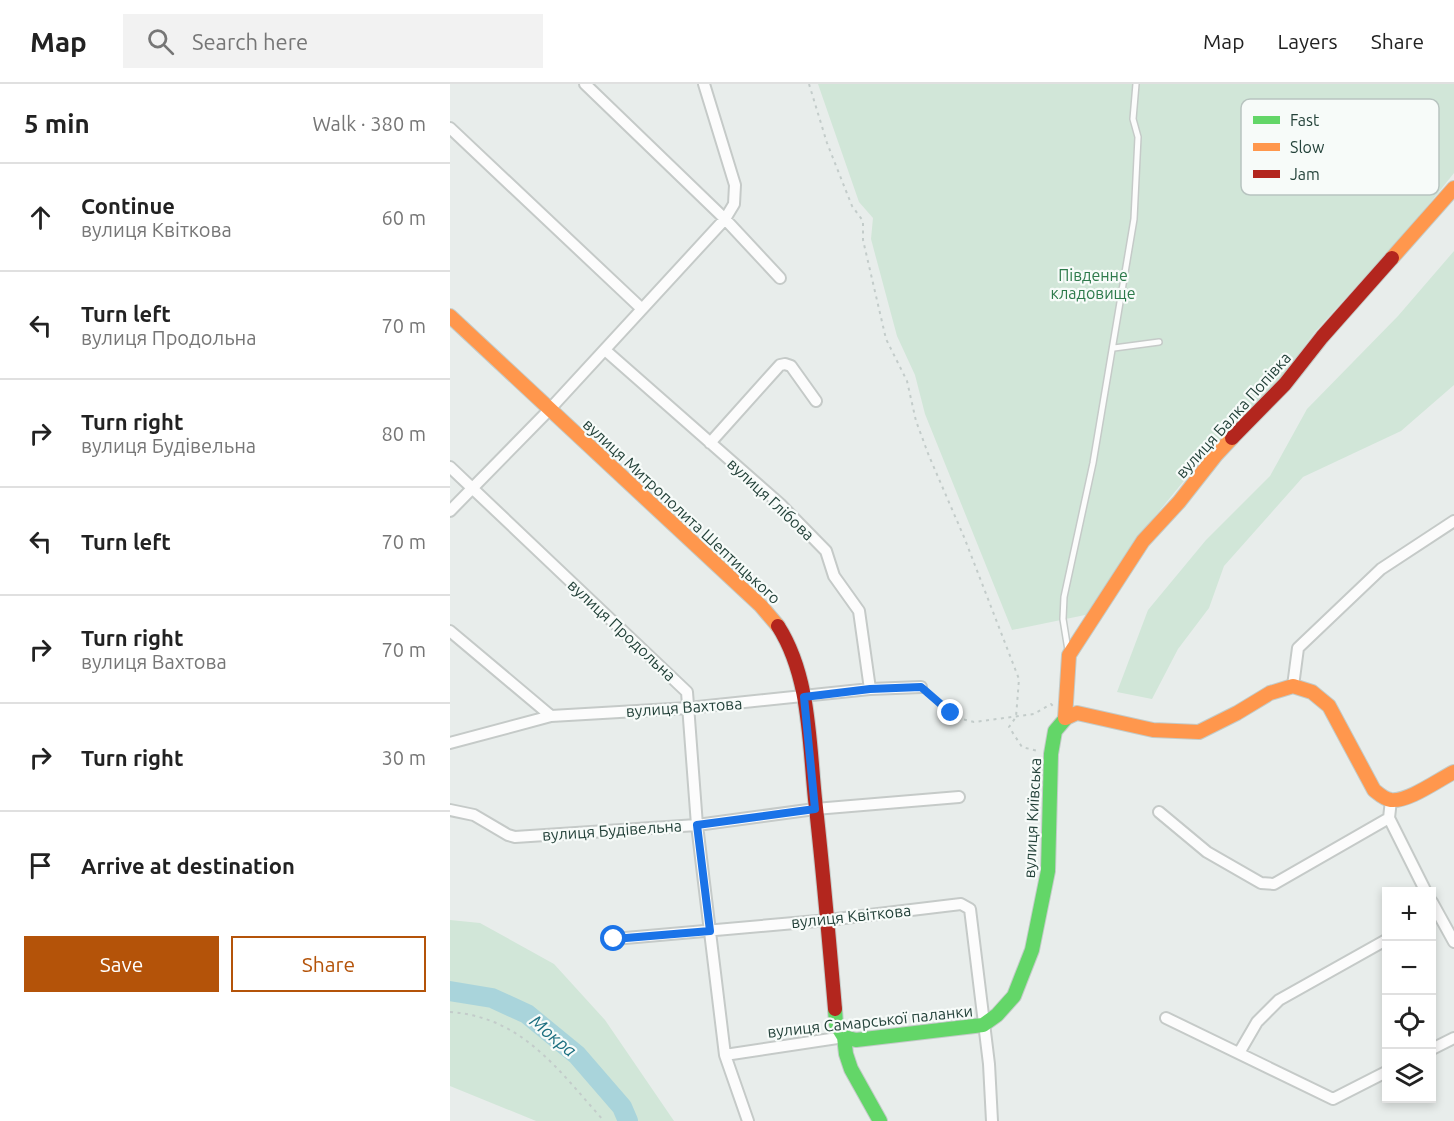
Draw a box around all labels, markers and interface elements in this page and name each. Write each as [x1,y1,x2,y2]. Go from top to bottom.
search box [123,14,543,68]
icon: search [144,25,177,58]
text: Map [30,26,87,57]
text: Search here [192,29,308,54]
text: Map [1203,29,1244,53]
text: Layers [1277,29,1338,53]
text: Share [1371,29,1424,53]
legend [1241,99,1439,195]
text: 5 min [24,109,90,138]
text: Fast [1290,111,1320,129]
text: Walk · 380 m [313,112,426,135]
text: Slow [1290,138,1325,156]
text: Jam [1290,165,1320,183]
text: Continue [81,193,175,218]
icon: ahead [24,201,57,234]
text: 60 m [382,206,426,229]
text: вулиця Квіткова [81,218,232,241]
park label: Південне кладовище [1050,266,1136,302]
text: Turn left [81,301,171,326]
icon: left [24,309,57,342]
text: 70 m [382,314,426,337]
text: вулиця Продольна [81,326,256,349]
street label: вулиця Балка Попівка [1172,348,1294,482]
text: Turn right [81,409,183,434]
street label: вулиця Митрополита Шептицького [580,415,784,607]
icon: right [24,417,57,450]
text: 80 m [382,422,426,445]
text: вулиця Будівельна [81,434,256,457]
street label: вулиця Глібова [724,454,818,544]
icon: left [24,525,57,558]
text: Turn left [81,529,171,554]
text: 70 m [382,530,426,553]
street label: вулиця Продольна [565,576,679,684]
text: Turn right [81,625,183,650]
icon: right [24,633,57,666]
text: 70 m [382,638,426,661]
text: вулиця Вахтова [81,650,227,673]
street label: вулиця Вахтова [625,694,743,720]
route end [937,699,963,725]
icon: right [24,741,57,774]
text: Turn right [81,745,183,770]
text: 30 m [382,746,426,769]
street label: вулиця Київська [1020,757,1044,879]
street label: вулиця Будівельна [541,816,683,844]
icon: arrive [24,849,57,882]
text: Arrive at destination [81,853,295,878]
map controls [1382,887,1436,1103]
button: + [1382,887,1436,941]
street label: вулиця Квіткова [790,901,912,931]
route start [600,925,626,951]
button: Save [24,936,219,992]
button: Share [231,936,426,992]
button: − [1382,941,1436,995]
button: locate [1382,995,1436,1049]
street label: вулиця Самарської паланки [766,1001,974,1041]
water label: Мокра [527,1010,581,1060]
button: layers [1382,1049,1436,1103]

